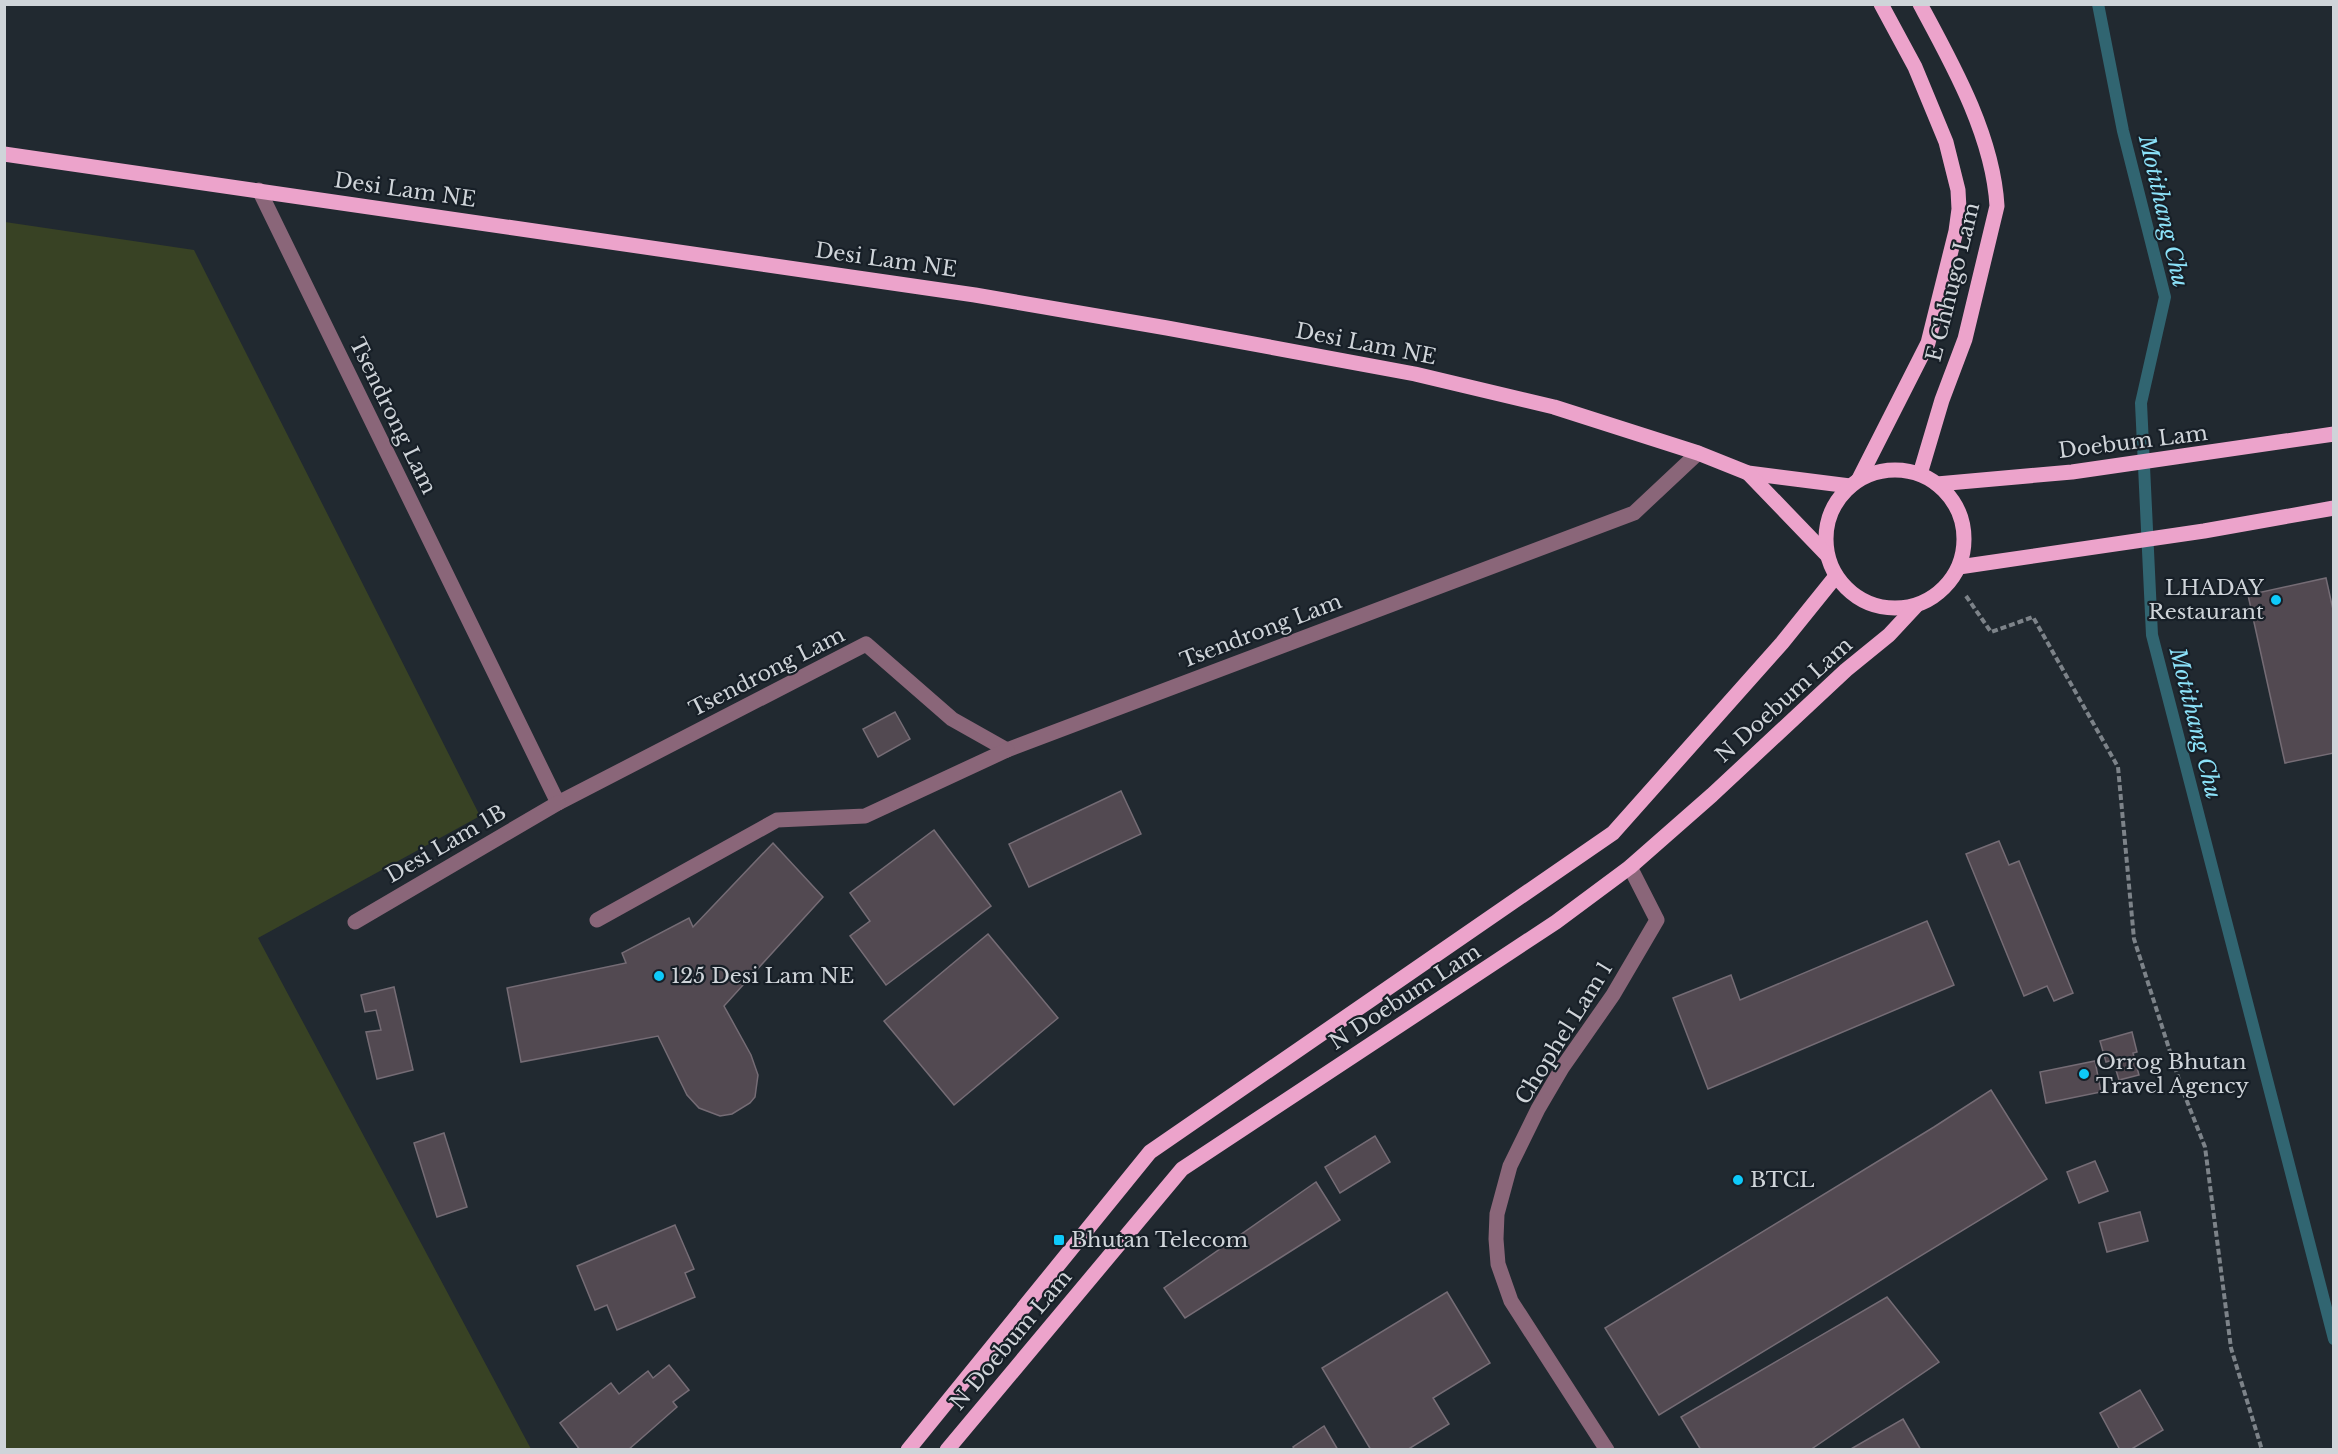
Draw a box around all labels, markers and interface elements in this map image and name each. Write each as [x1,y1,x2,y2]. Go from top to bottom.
water label: Motithang Chu [2133,132,2194,290]
street label: Desi Lam NE [332,167,478,213]
street label: E Chhugo Lam [1921,199,1985,364]
street label: Desi Lam NE [813,237,959,283]
street label: Desi Lam NE [1293,318,1439,370]
street label: Tsendrong Lam [344,334,442,499]
street label: Doebum Lam [2057,420,2210,464]
place label: LHADAY Restaurant [2148,575,2265,625]
street label: Tsendrong Lam [1177,588,1346,674]
marker: LHADAY Restaurant [2269,593,2283,607]
street label: Tsendrong Lam [685,621,849,722]
street label: N Doebum Lam [1710,631,1858,768]
water label: Motithang Chu [2163,644,2227,802]
street label: Desi Lam 1B [381,799,511,889]
street label: N Doebum Lam [1324,938,1486,1056]
street label: Chophel Lam 1 [1510,957,1618,1109]
place label: 125 Desi Lam NE [671,963,854,989]
marker: 125 Desi Lam NE [652,969,666,983]
place label: Orrog Bhutan Travel Agency [2096,1049,2249,1099]
marker: Orrog Bhutan Travel Agency [2077,1067,2091,1081]
place label: BTCL [1750,1167,1815,1193]
marker: BTCL [1731,1173,1745,1187]
place label: Bhutan Telecom [1071,1227,1249,1253]
marker: Bhutan Telecom [1052,1233,1066,1247]
street label: N Doebum Lam [945,1264,1078,1415]

